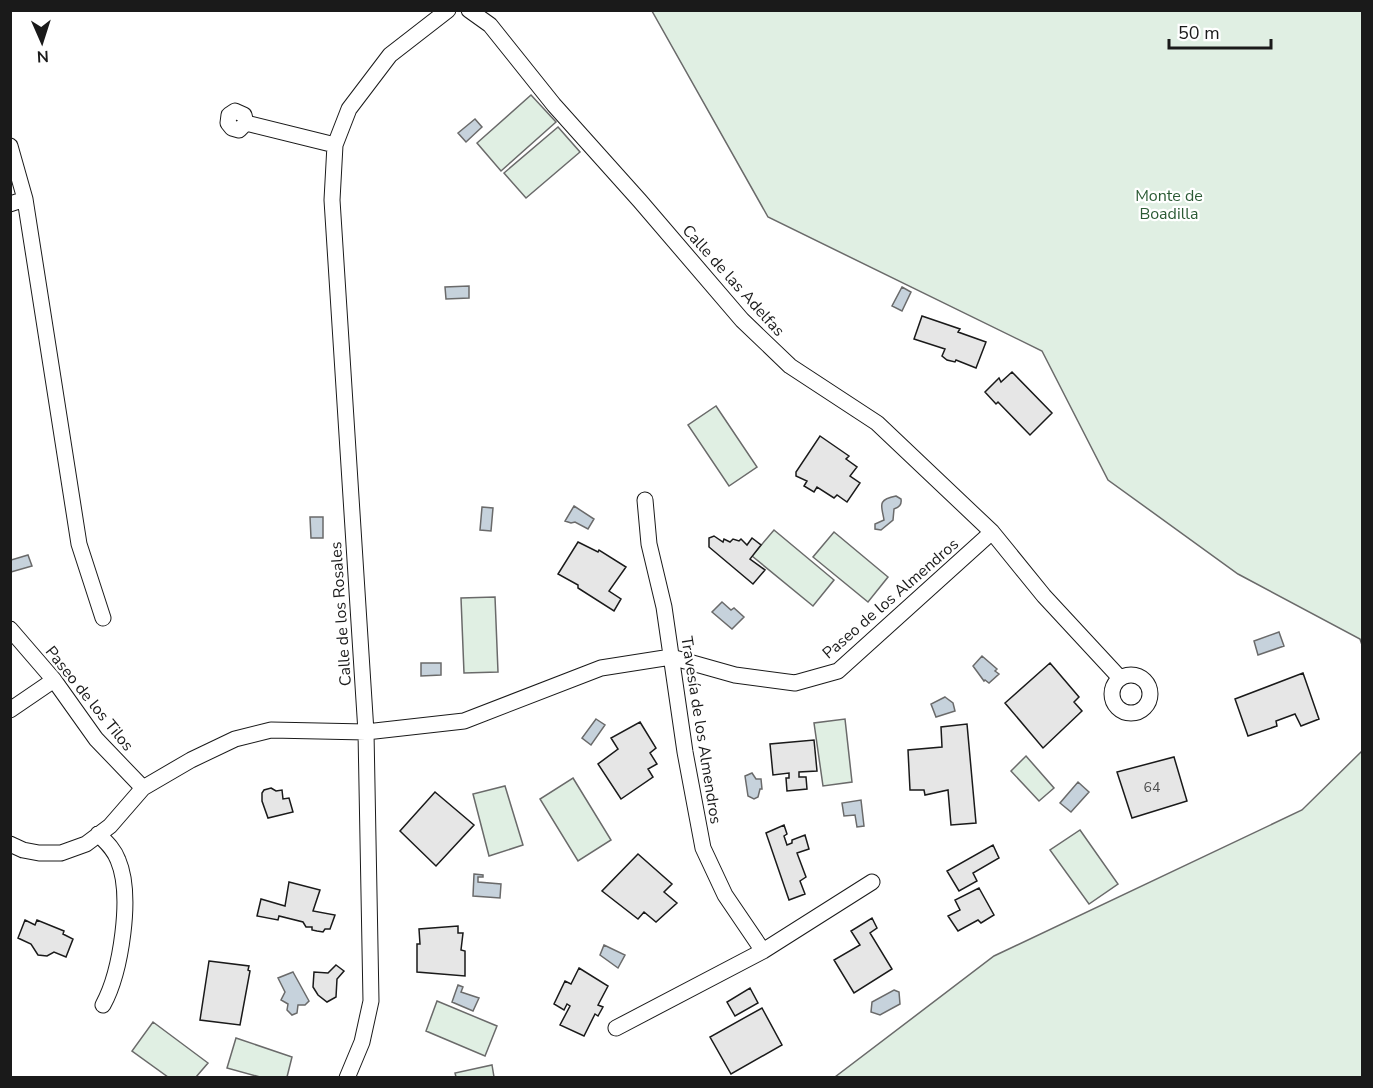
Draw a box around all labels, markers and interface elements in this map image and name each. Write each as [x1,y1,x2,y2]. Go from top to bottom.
north arrow [12,12,72,72]
scale bar [1169,12,1271,50]
text: 50 m [1178,21,1220,45]
text: N [36,45,49,67]
park label: Monte de Boadilla [1135,185,1203,225]
street label: Calle de las Adelfas [677,220,789,341]
street label: Paseo de los Almendros [818,533,964,664]
street label: Calle de los Rosales [325,541,357,687]
street label: Travesía de los Almendros [675,635,727,826]
street label: Paseo de los Tilos [40,641,138,756]
house number: 64 [1144,778,1160,797]

